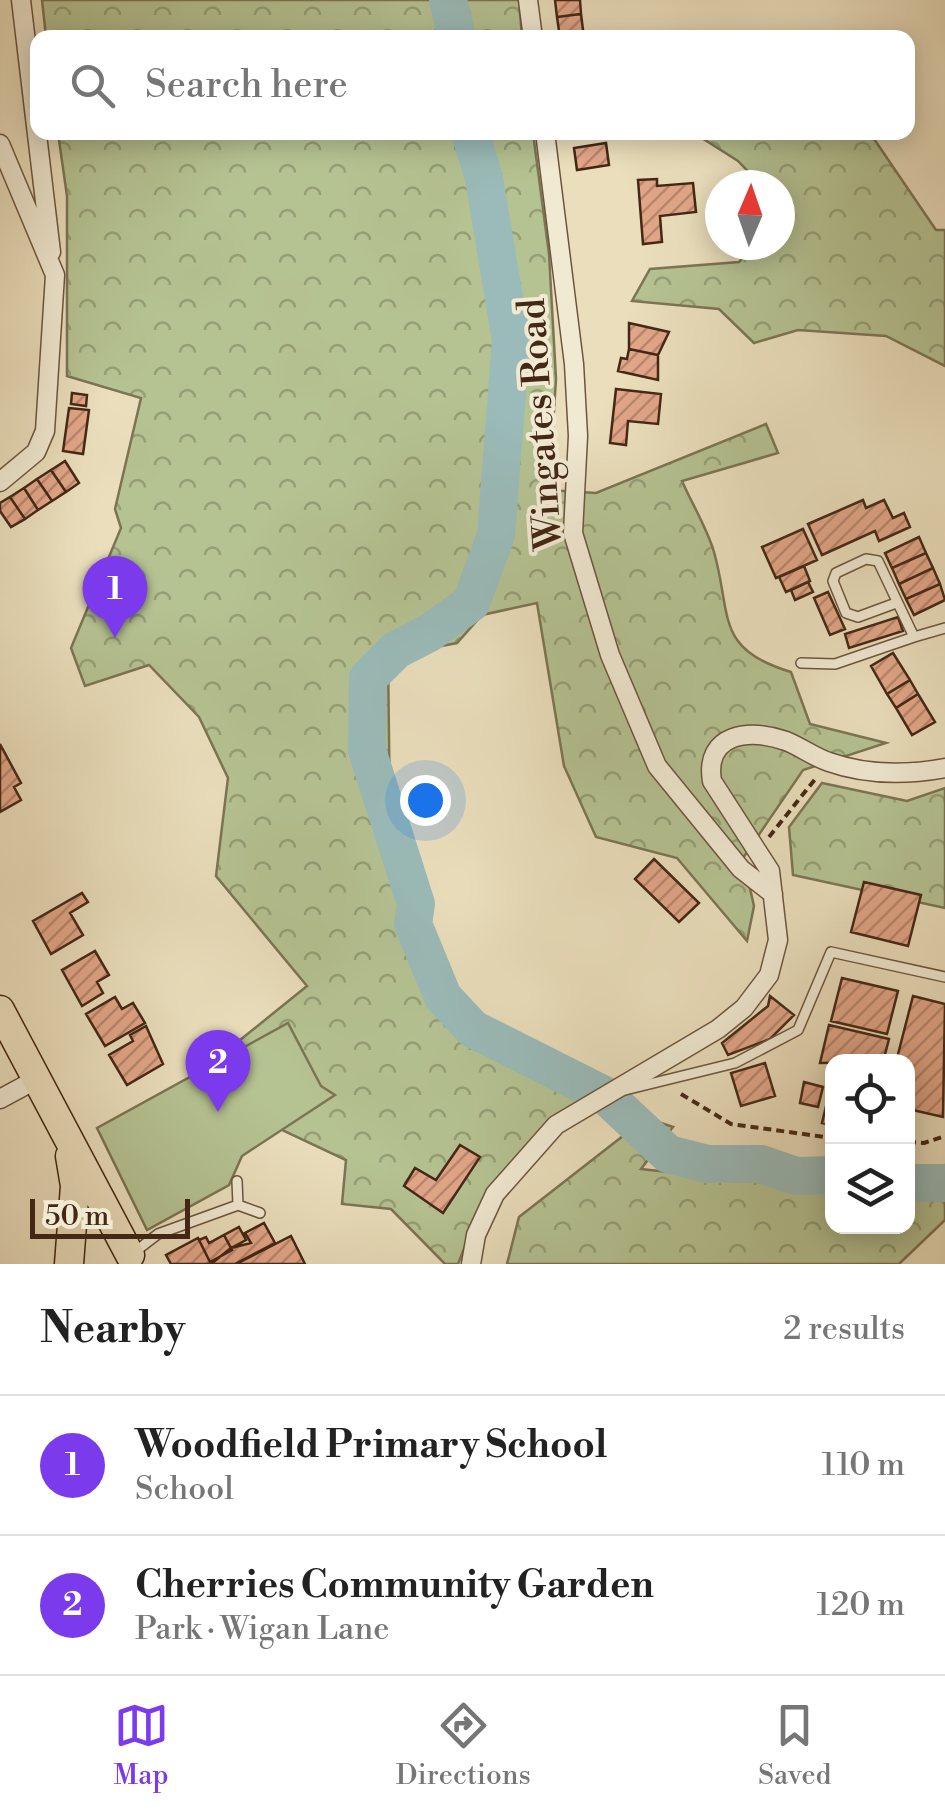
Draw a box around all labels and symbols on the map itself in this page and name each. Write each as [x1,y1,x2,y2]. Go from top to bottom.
north arrow [705,170,795,260]
street label: Wingates Road [509,296,573,552]
pin: 1 [82,556,148,638]
your location [400,775,451,826]
pin: 2 [186,1030,250,1112]
scale bar [30,1194,190,1238]

